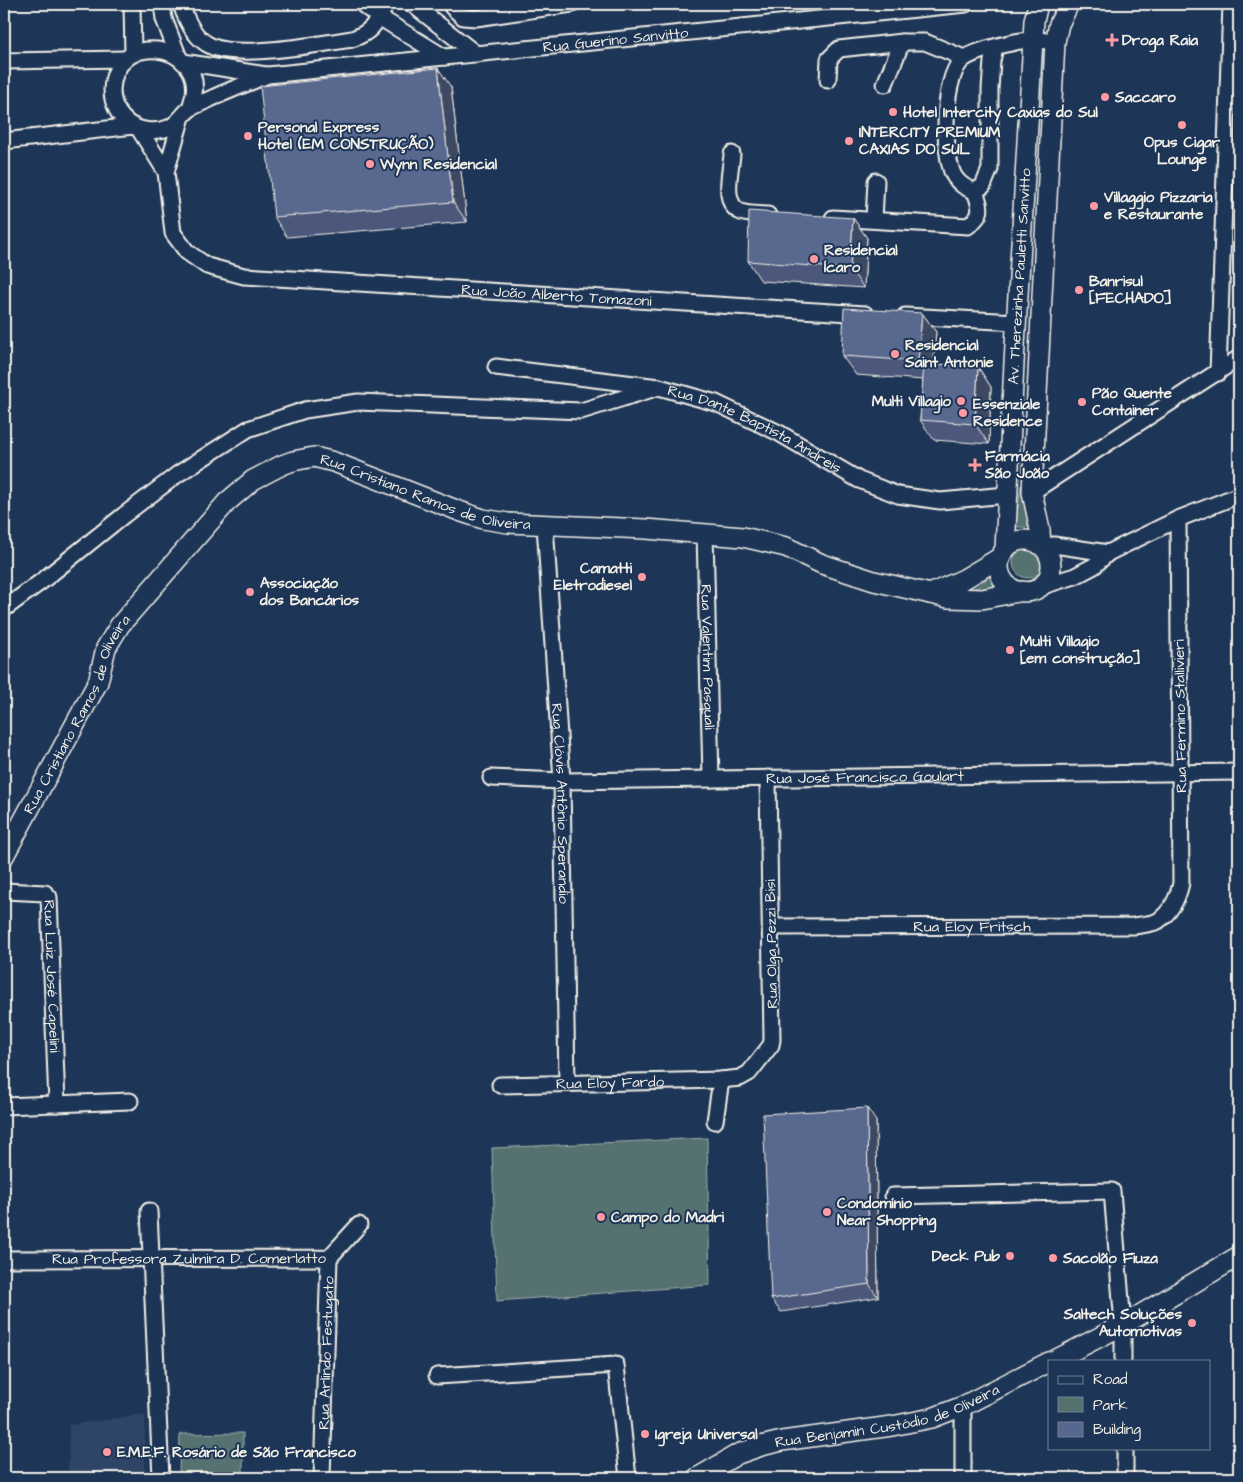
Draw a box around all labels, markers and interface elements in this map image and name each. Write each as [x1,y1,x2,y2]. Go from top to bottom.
street label: Rua Guerino Sanvitto [542,22,690,58]
place label: Droga Raia [1122,30,1198,53]
marker: Droga Raia [1106,34,1118,46]
place label: Saccaro [1114,87,1176,108]
marker: Saccaro [1099,91,1111,103]
place label: Hotel Intercity Caxias do Sul [903,102,1098,124]
marker: Hotel Intercity Caxias do Sul [887,106,899,118]
place label: Personal Express Hotel (EM CONSTRUÇÃO) [258,117,434,155]
marker: Opus Cigar Lounge [1176,119,1188,131]
place label: INTERCITY PREMIUM CAXIAS DO SUL [859,122,1001,160]
marker: Personal Express Hotel (EM CONSTRUÇÃO) [242,130,254,142]
place label: Opus Cigar Lounge [1144,132,1221,172]
marker: INTERCITY PREMIUM CAXIAS DO SUL [843,135,855,147]
place label: Wynn Residencial [379,154,498,176]
marker: Wynn Residencial [364,158,376,170]
street label: Av. Therezinha Pauletti Sanvitto [1003,167,1036,385]
place label: Villaggio Pizzaria e Restaurante [1103,187,1213,225]
marker: Villaggio Pizzaria e Restaurante [1088,200,1100,212]
place label: Residencial Ícaro [823,240,898,278]
marker: Residencial Ícaro [808,253,820,265]
place label: Banrisul [FECHADO] [1089,271,1172,309]
street label: Rua João Alberto Tomazoni [461,279,653,312]
marker: Banrisul [FECHADO] [1073,284,1085,296]
place label: Residencial Saint Antonie [904,335,994,373]
marker: Residencial Saint Antonie [889,348,901,360]
street label: Rua Dante Baptista Andreis [665,380,846,479]
place label: Pão Quente Container [1092,383,1172,421]
place label: Multi Villagio [872,391,952,414]
place label: Essenziale Residence [973,394,1043,432]
marker: Multi Villagio [955,395,967,407]
marker: Pão Quente Container [1076,396,1088,408]
marker: Essenziale Residence [957,407,969,419]
place label: Farmácia São João [984,446,1050,484]
street label: Rua Cristiano Ramos de Oliveira [318,449,532,535]
marker: Farmácia São João [969,459,981,471]
place label: Camatti Eletrodiesel [554,558,633,596]
marker: Camatti Eletrodiesel [636,571,648,583]
place label: Associação dos Bancários [259,573,360,611]
street label: Rua Valentim Pasquali [695,584,720,731]
marker: Associação dos Bancários [244,586,256,598]
street label: Rua Cristiano Ramos de Oliveira [19,610,136,818]
place label: Multi Villagio [em construção] [1020,631,1141,669]
street label: Rua Fermino Stallivieri [1169,638,1192,793]
marker: Multi Villagio [em construção] [1004,644,1016,656]
street label: Rua Clóvis Antônio Sperandio [546,703,574,905]
street label: Rua José Francisco Goulart [766,766,964,789]
street label: Rua Olga Pezzi Bisi [760,878,784,1009]
street label: Rua Luiz José Capelini [38,899,65,1054]
street label: Rua Eloy Fritsch [913,916,1031,938]
street label: Rua Eloy Fardo [556,1071,665,1095]
place label: Condomínio Near Shopping [837,1193,936,1233]
marker: Condomínio Near Shopping [821,1206,833,1218]
place label: Campo do Madri [611,1207,725,1228]
marker: Campo do Madri [595,1211,607,1223]
place label: Deck Pub [932,1246,1001,1267]
street label: Rua Professora Zulmira D. Comerlatto [52,1248,327,1270]
place label: Sacolão Fiuza [1062,1248,1158,1269]
marker: Deck Pub [1004,1250,1016,1262]
marker: Sacolão Fiuza [1047,1252,1059,1264]
street label: Rua Arlindo Festugato [314,1275,340,1430]
place label: Saltech Soluções Automotivas [1063,1304,1182,1342]
marker: Saltech Soluções Automotivas [1186,1317,1198,1329]
legend [1048,1360,1210,1450]
text: Road [1093,1369,1128,1390]
street label: Rua Benjamin Custódio de Oliveira [773,1379,1003,1453]
text: Park [1093,1395,1128,1416]
text: Building [1093,1419,1141,1441]
place label: Igreja Universal [655,1424,758,1447]
marker: Igreja Universal [639,1428,651,1440]
place label: E.M.E.F. Rosário de São Francisco [117,1442,356,1463]
marker: E.M.E.F. Rosário de São Francisco [101,1446,113,1458]

